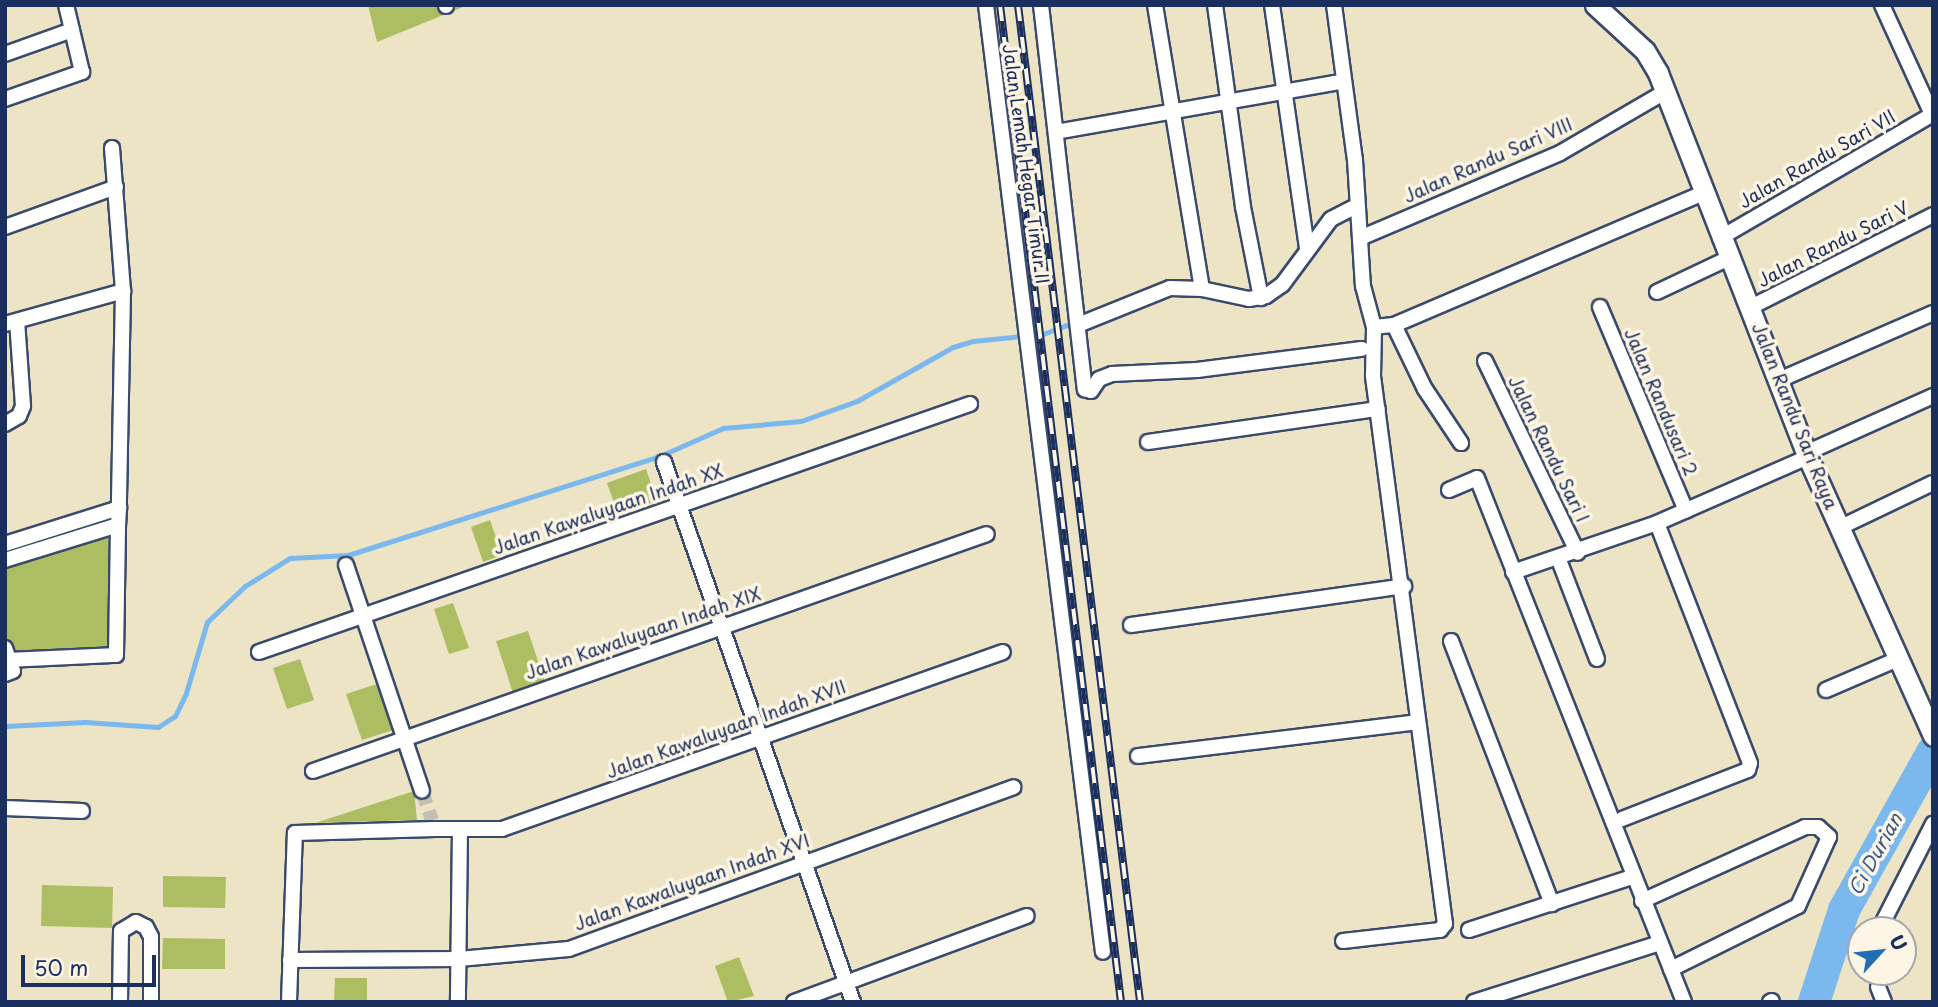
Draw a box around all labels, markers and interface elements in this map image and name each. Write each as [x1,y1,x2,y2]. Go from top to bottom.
street label: Jalan Lemah Hegar Timur II [998,41,1054,287]
street label: Jalan Randu Sari VII [1734,105,1900,213]
street label: Jalan Randu Sari VIII [1399,113,1577,207]
street label: Jalan Randu Sari V [1753,196,1913,292]
street label: Jalan Randu Sari Raya [1747,319,1843,513]
street label: Jalan Randusari 2 [1620,324,1702,480]
street label: Jalan Randu Sari I [1504,372,1594,526]
street label: Jalan Kawaluyaan Indah XX [489,459,727,559]
street label: Jalan Kawaluyaan Indah XIX [521,582,765,684]
street label: Jalan Kawaluyaan Indah XVII [602,675,850,783]
water label: Ci Durian [1843,809,1907,899]
street label: Jalan Kawaluyaan Indah XVI [570,829,814,935]
north arrow [1847,916,1917,986]
text: U [1883,930,1915,955]
scale bar [24,940,159,984]
text: 50 m [34,951,88,983]

